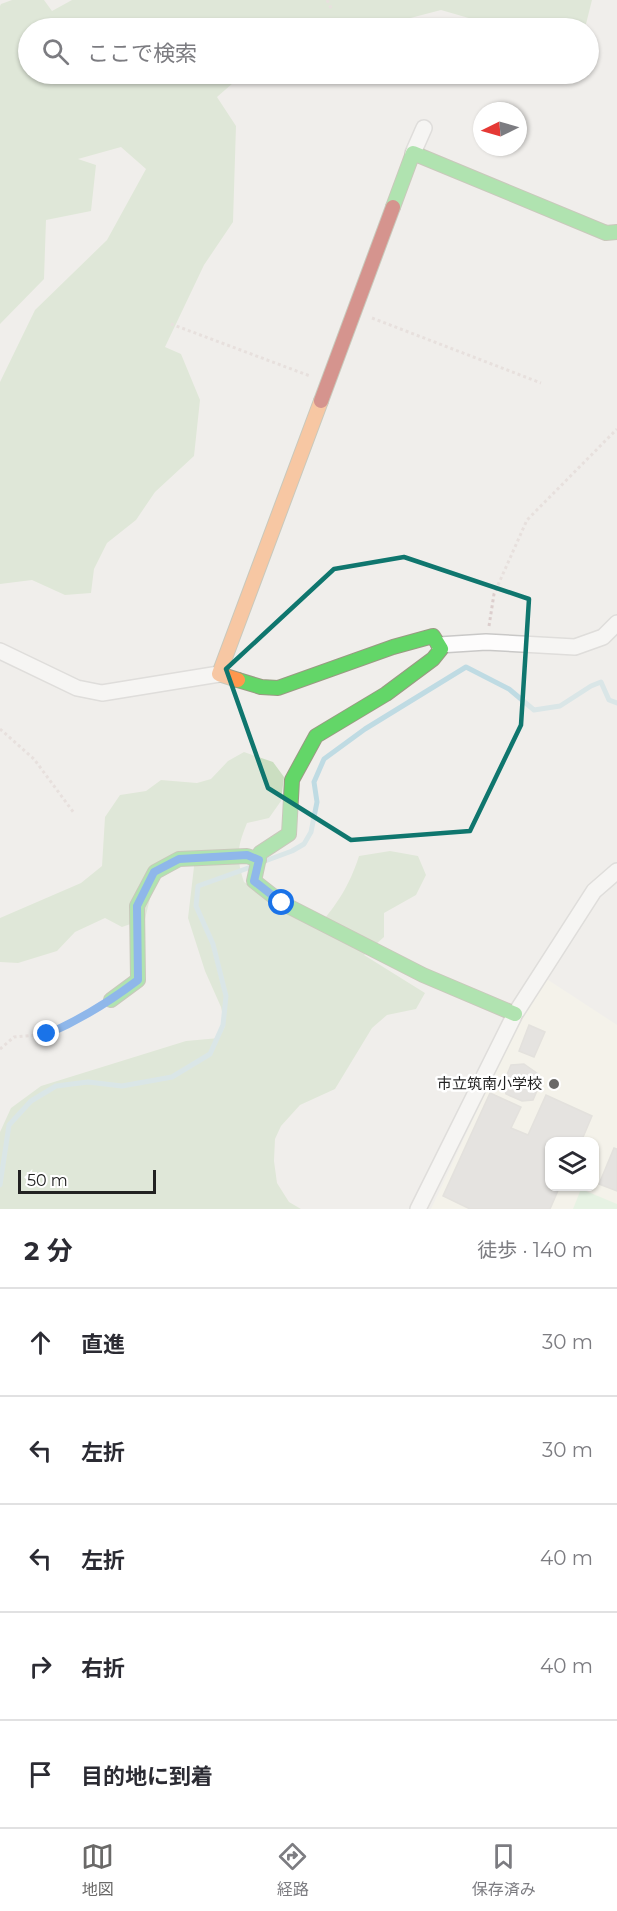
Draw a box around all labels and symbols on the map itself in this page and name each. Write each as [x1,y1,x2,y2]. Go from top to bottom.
north arrow [473,102,527,156]
route start [268,889,294,915]
route end [33,1020,59,1046]
place label: 市立筑南小学校 [437,1074,542,1093]
marker: 市立筑南小学校 [547,1077,561,1091]
scale bar [18,1167,156,1194]

